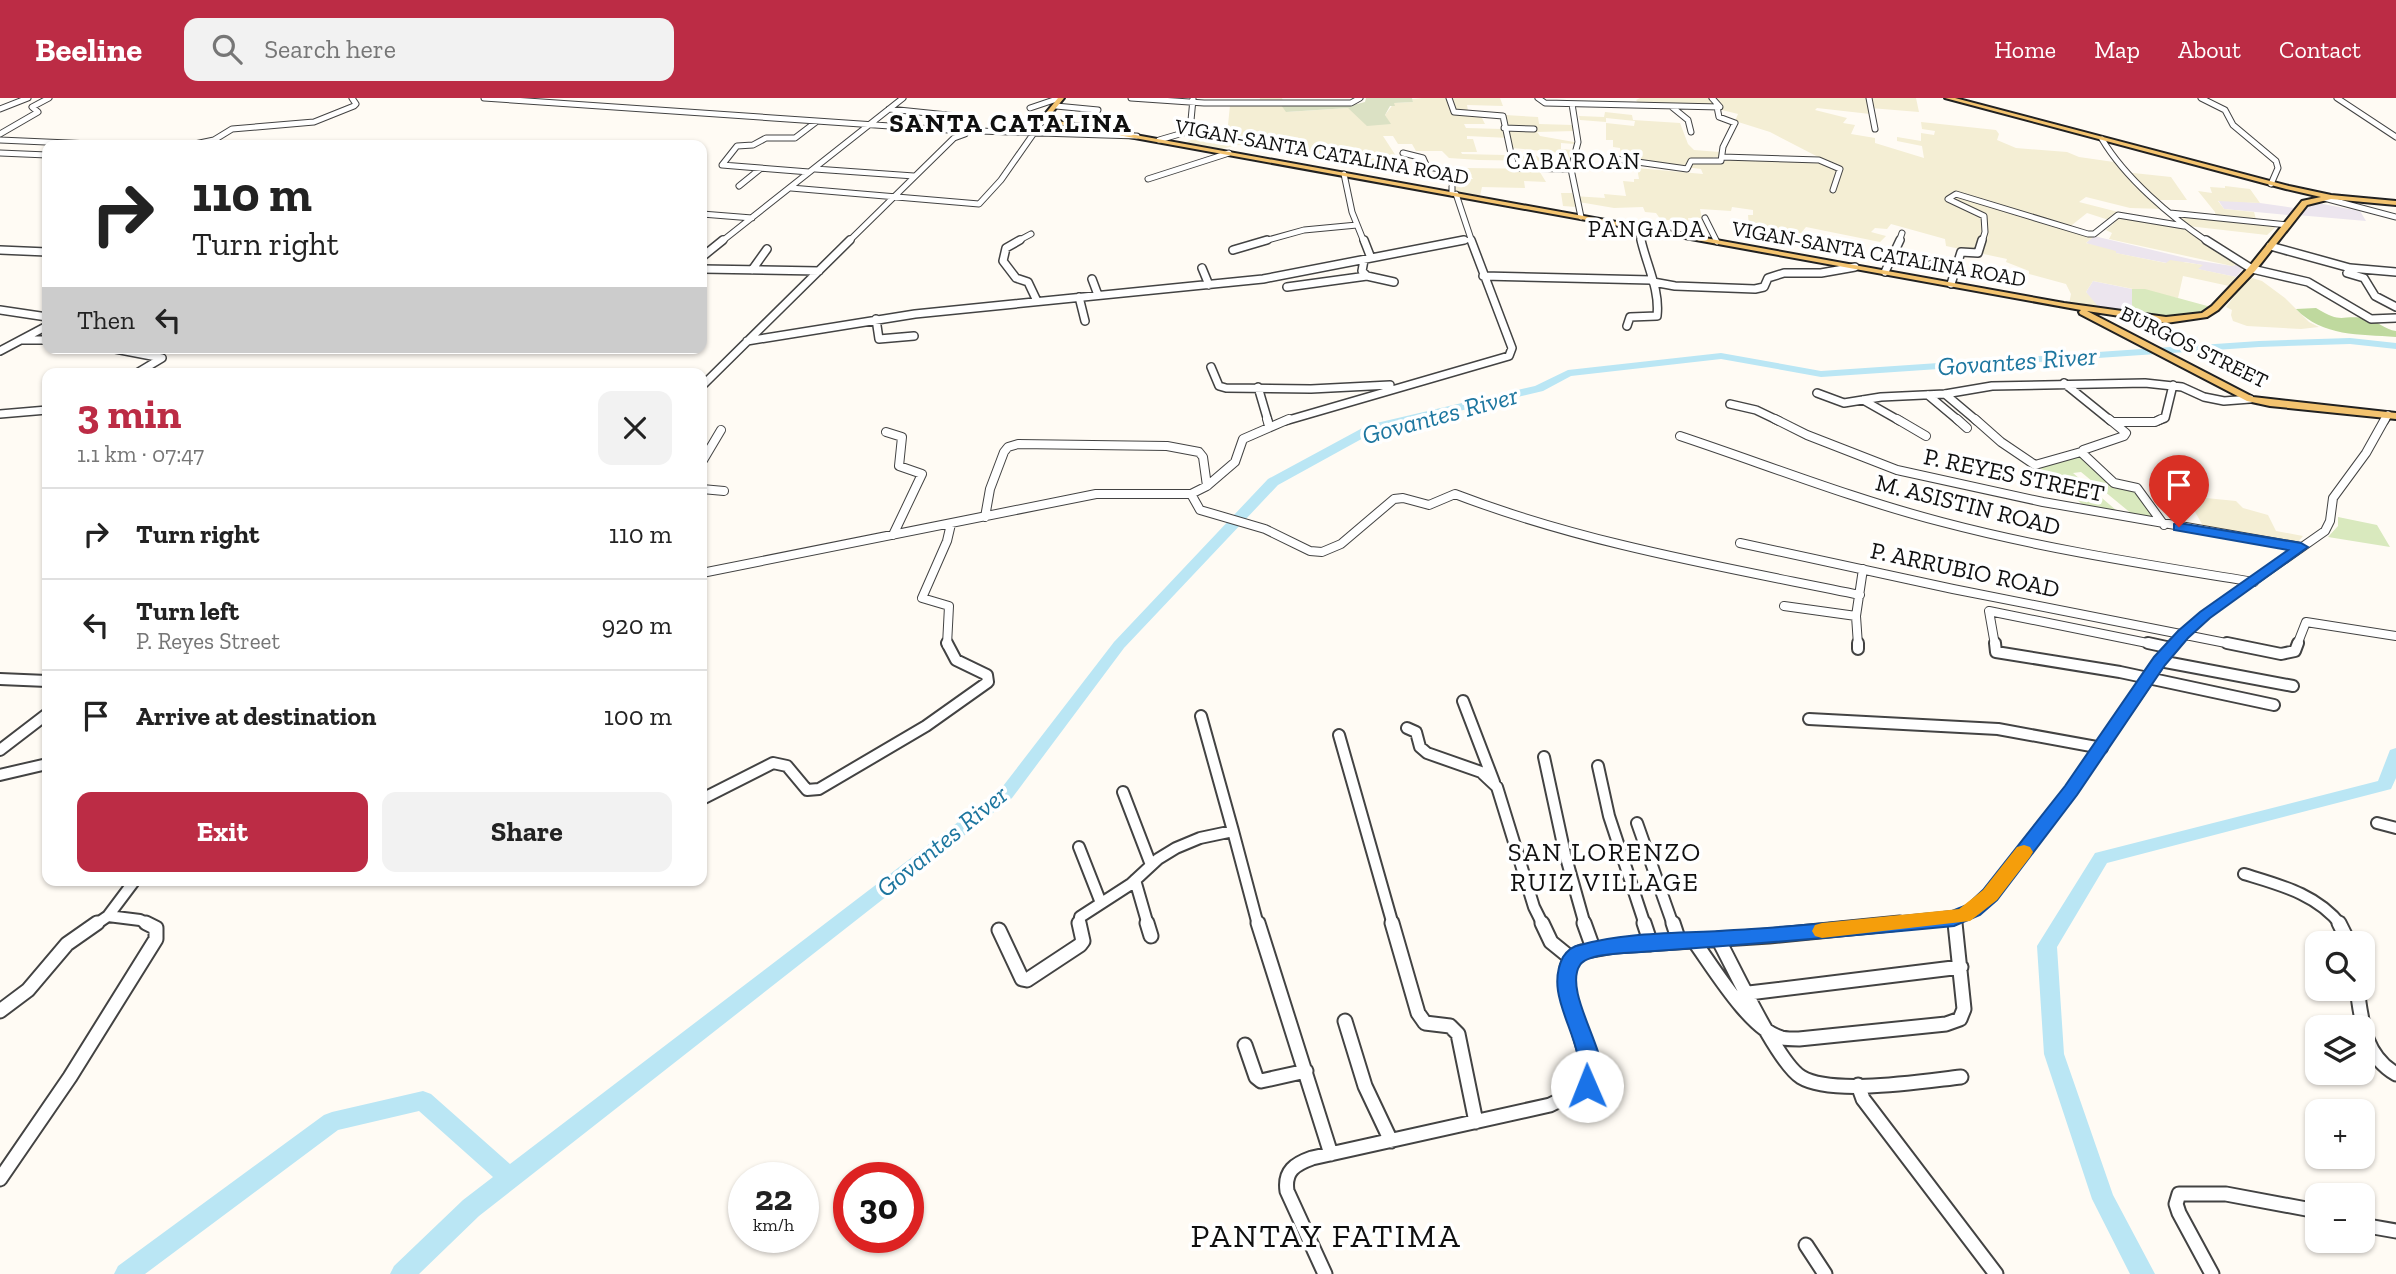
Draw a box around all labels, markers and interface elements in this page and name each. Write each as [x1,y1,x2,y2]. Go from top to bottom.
search box [184,18,674,81]
text: Beeline [35,30,142,69]
icon: search [208,30,246,68]
text: Search here [264,33,396,65]
text: Home [1994,35,2056,64]
text: Map [2094,35,2140,64]
text: About [2178,35,2241,64]
text: Contact [2279,35,2361,64]
district label: SANTA CATALINA [889,107,1133,139]
street label: VIGAN-SANTA CATALINA ROAD [1172,113,1471,190]
district label: CABAROAN [1506,147,1642,175]
text: 110 m [192,165,312,224]
icon: right [77,168,168,259]
district label: PANGADA [1588,215,1706,243]
street label: VIGAN-SANTA CATALINA ROAD [1729,215,2028,292]
text: Turn right [192,225,339,263]
street label: BURGOS STREET [2116,300,2272,393]
icon: left [149,301,187,339]
text: Then [77,304,135,336]
water label: Govantes River [1936,339,2098,383]
water label: Govantes River [1359,379,1521,451]
text: 3 min [77,388,182,439]
button: close [598,391,672,465]
text: 1.1 km · 07:47 [77,440,204,468]
street label: P. REYES STREET [1921,441,2107,508]
pin [2149,455,2209,527]
icon: arrive [2160,466,2198,504]
street label: M. ASISTIN ROAD [1873,468,2064,542]
icon: right [77,515,115,553]
text: Turn right [136,518,259,550]
text: 110 m [609,518,672,550]
street label: P. ARRUBIO ROAD [1868,535,2062,604]
text: Turn left [136,595,239,627]
icon: left [77,606,115,644]
text: 920 m [601,609,672,641]
text: P. Reyes Street [136,627,280,655]
icon: arrive [77,697,115,735]
text: Arrive at destination [136,700,376,732]
text: 100 m [604,700,672,732]
water label: Govantes River [870,778,1014,904]
button: Exit [77,792,368,872]
button: Share [382,792,672,872]
district label: SAN LORENZO RUIZ VILLAGE [1508,836,1702,898]
map controls [2305,931,2375,1253]
button: search [2305,931,2375,1001]
button: layers [2305,1015,2375,1085]
position arrow [1550,1049,1624,1123]
button: + [2305,1099,2375,1169]
speed limit sign: 30 [833,1162,924,1253]
text: 22 [755,1177,792,1219]
button: − [2305,1183,2375,1253]
text: km/h [753,1214,794,1236]
district label: PANTAY FATIMA [1190,1216,1462,1255]

